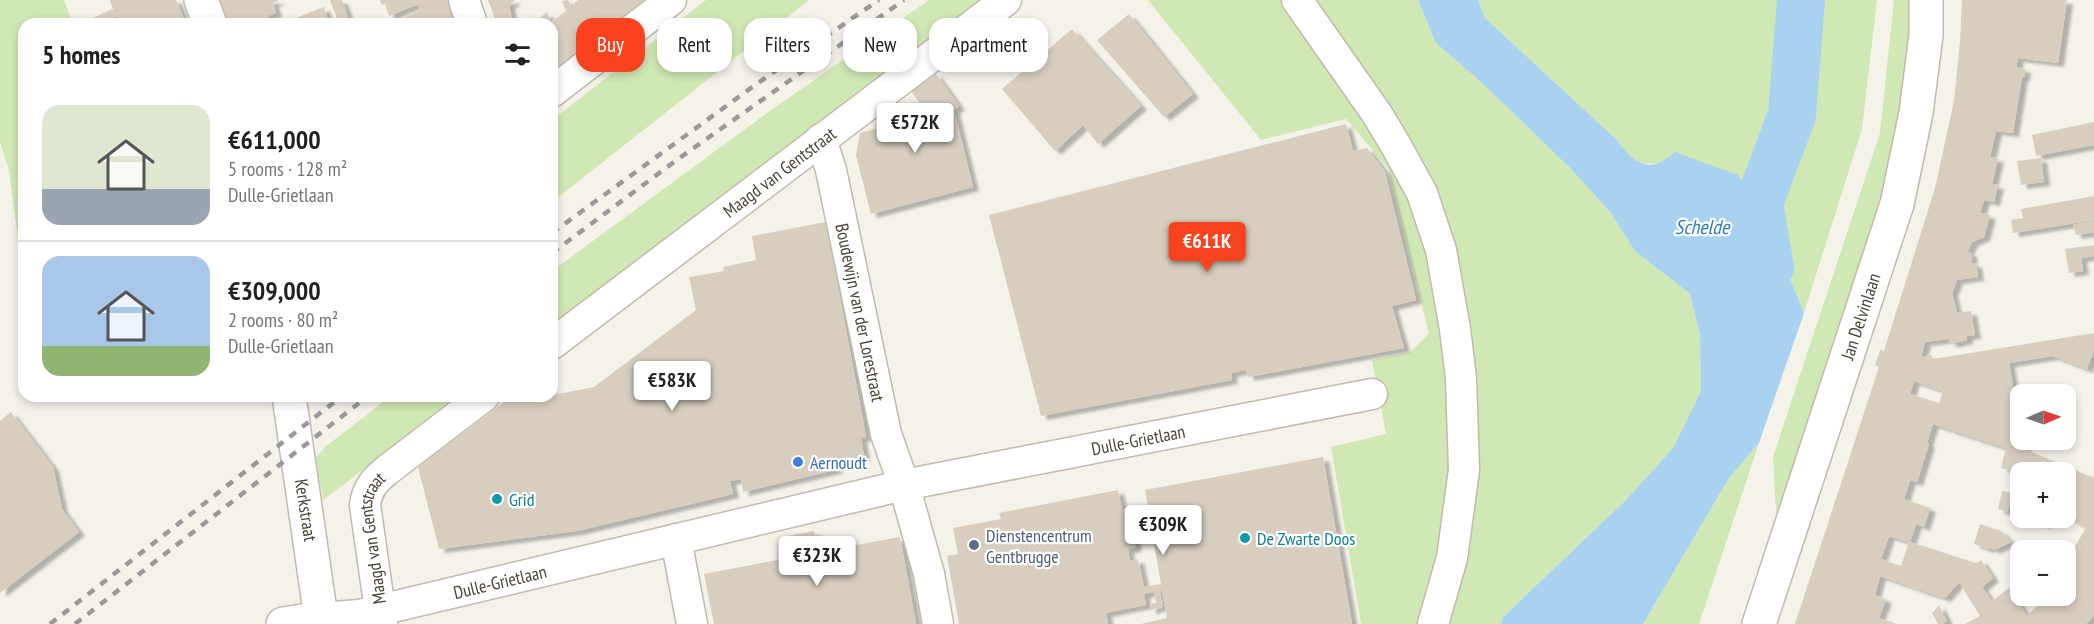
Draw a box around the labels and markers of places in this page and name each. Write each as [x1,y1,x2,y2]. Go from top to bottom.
pin: €572K [873,103,957,154]
pin: €611K [1165,222,1249,273]
pin: €583K [630,361,714,412]
place label: Aernoudt [810,451,867,474]
marker: Aernoudt [791,455,805,469]
place label: Grid [509,488,535,511]
marker: Grid [490,492,504,506]
pin: €309K [1121,505,1205,556]
place label: Dienstencentrum Gentbrugge [986,524,1092,568]
place label: De Zwarte Doos [1257,527,1355,550]
marker: De Zwarte Doos [1238,531,1252,545]
pin: €323K [775,536,859,587]
marker: Dienstencentrum Gentbrugge [967,538,981,552]

